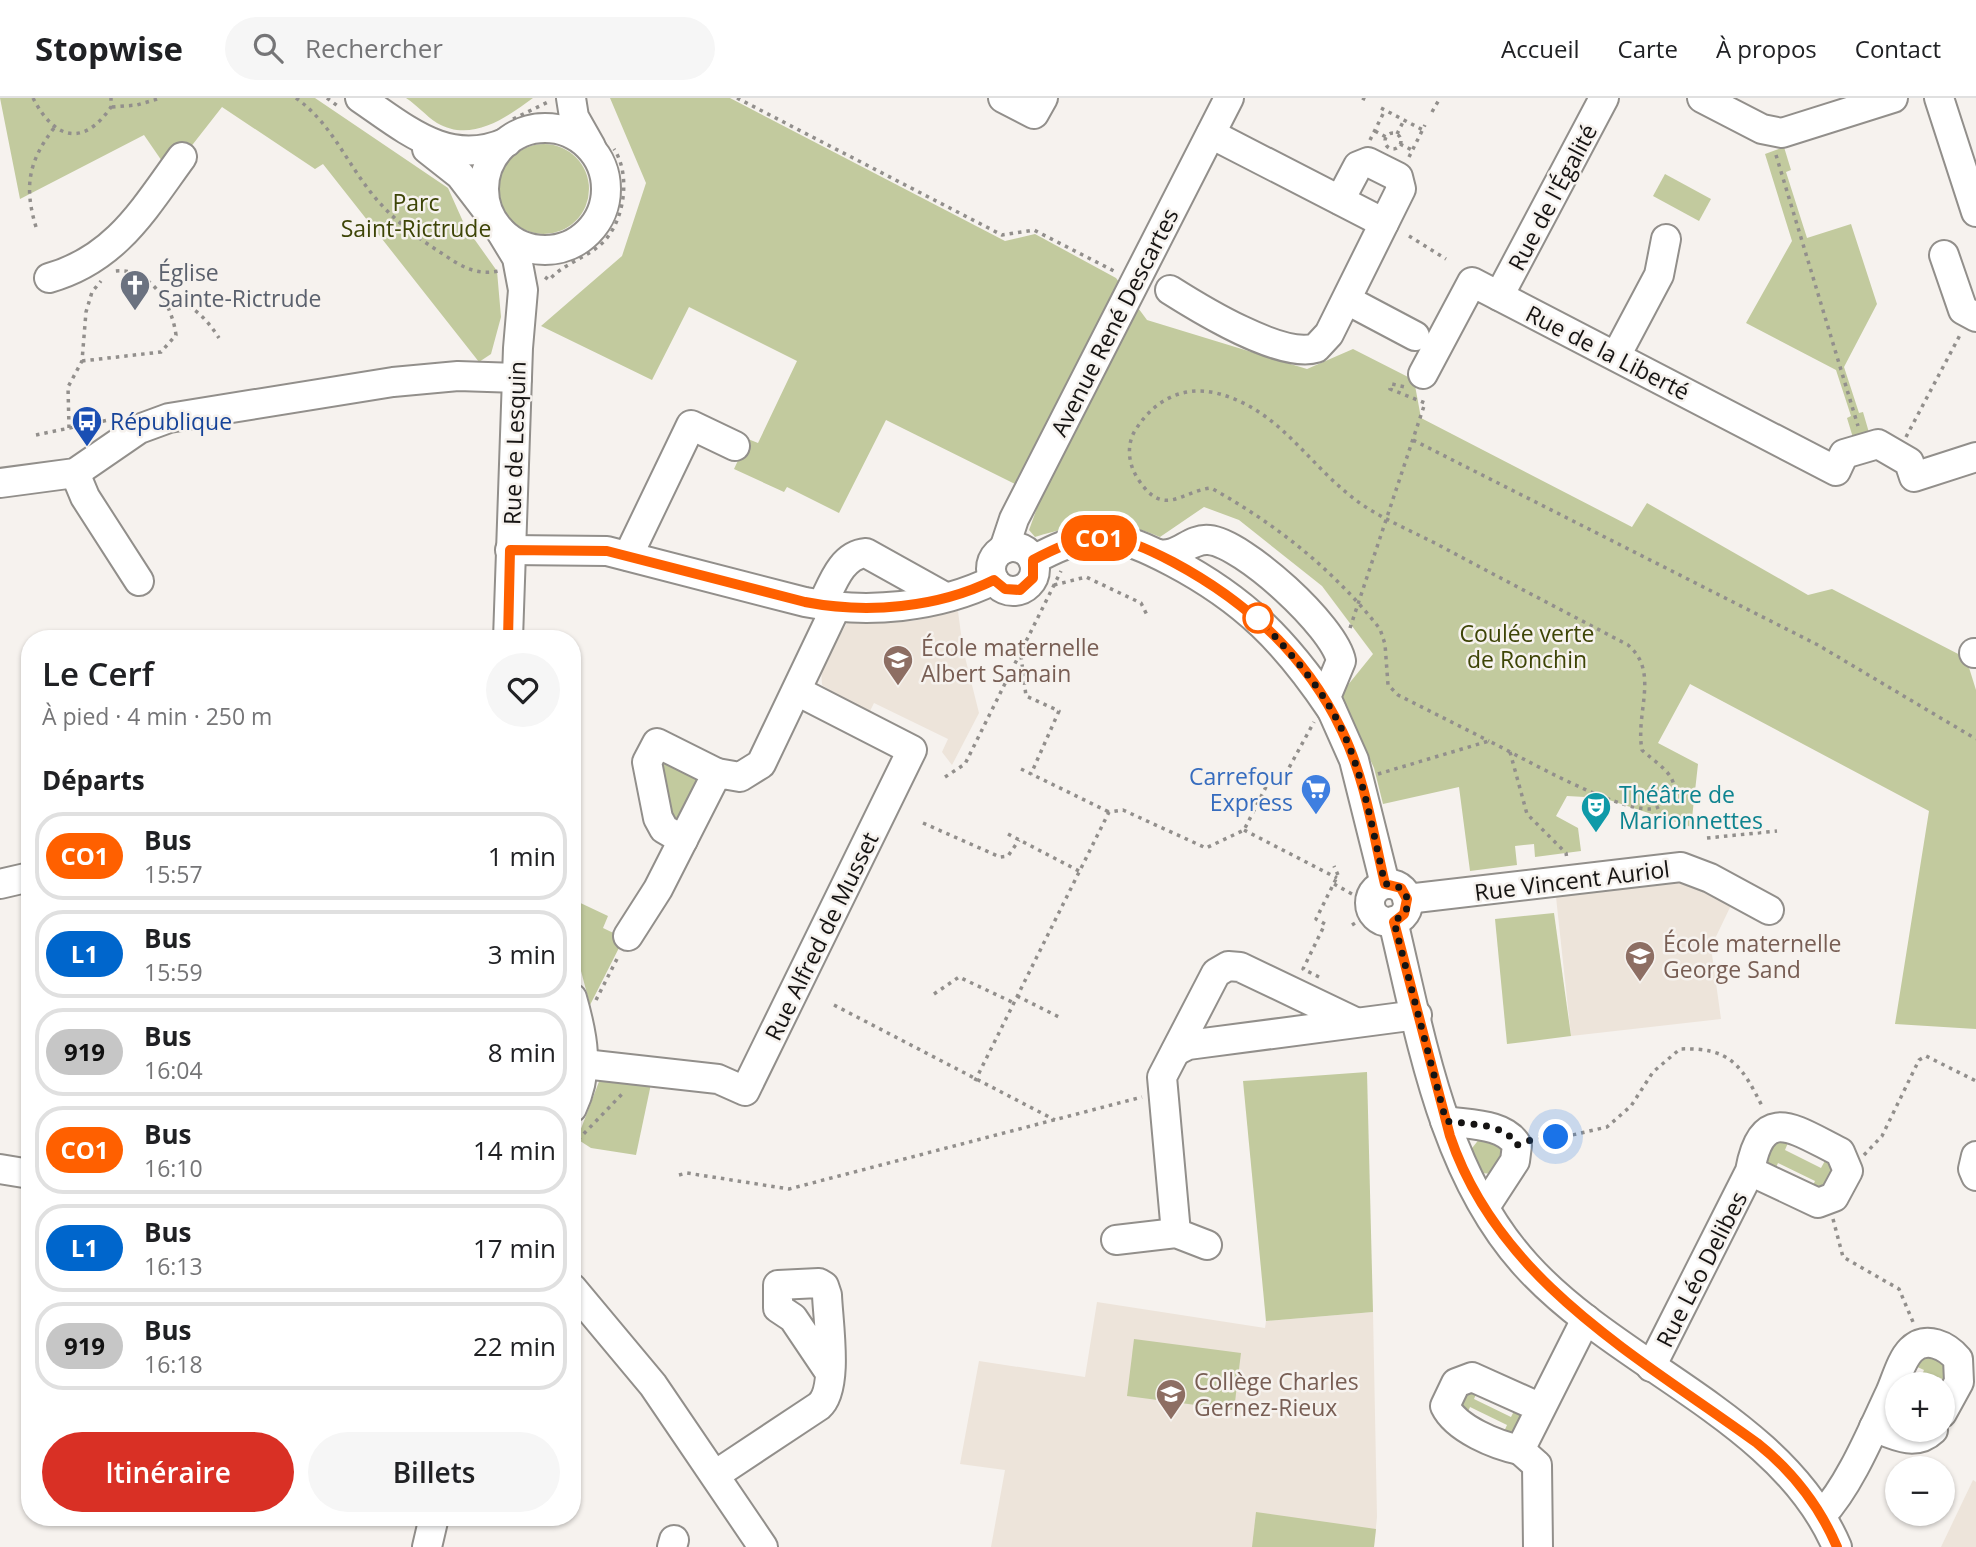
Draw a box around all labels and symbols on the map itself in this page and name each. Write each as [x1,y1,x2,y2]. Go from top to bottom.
street label: Rue de l'Égalité [1500,118,1604,276]
park label: Parc Saint-Rictrude [341,186,491,244]
street label: Avenue René Descartes [1043,202,1185,442]
place label: Église Sainte-Rictrude [158,256,322,314]
church icon: Église Sainte-Rictrude [118,268,152,312]
street label: Rue de la Liberté [1521,297,1695,407]
street label: Rue de Lesquin [495,360,533,526]
bus stop icon: République [70,404,104,448]
place label: République [110,405,232,437]
line badge: CO1 [1059,515,1139,561]
unlabelled marker [1243,603,1273,633]
park label: Coulée verte de Ronchin [1460,617,1594,675]
place label: École maternelle Albert Samain [921,631,1099,689]
school or university icon: École maternelle Albert Samain [881,643,915,687]
place label: Carrefour Express [1189,760,1294,818]
supermarket icon: Carrefour Express [1299,772,1333,816]
place label: Théâtre de Marionnettes [1619,778,1763,836]
theatre icon: Théâtre de Marionnettes [1579,790,1613,834]
street label: Rue Alfred de Musset [757,826,885,1046]
street label: Rue Vincent Auriol [1473,852,1671,908]
place label: École maternelle George Sand [1663,927,1841,985]
school or university icon: École maternelle George Sand [1623,939,1657,983]
your location [1538,1119,1573,1154]
street label: Rue Léo Delibes [1648,1186,1754,1352]
place label: Collège Charles Gernez-Rieux [1194,1365,1359,1423]
school or university icon: Collège Charles Gernez-Rieux [1154,1377,1188,1421]

